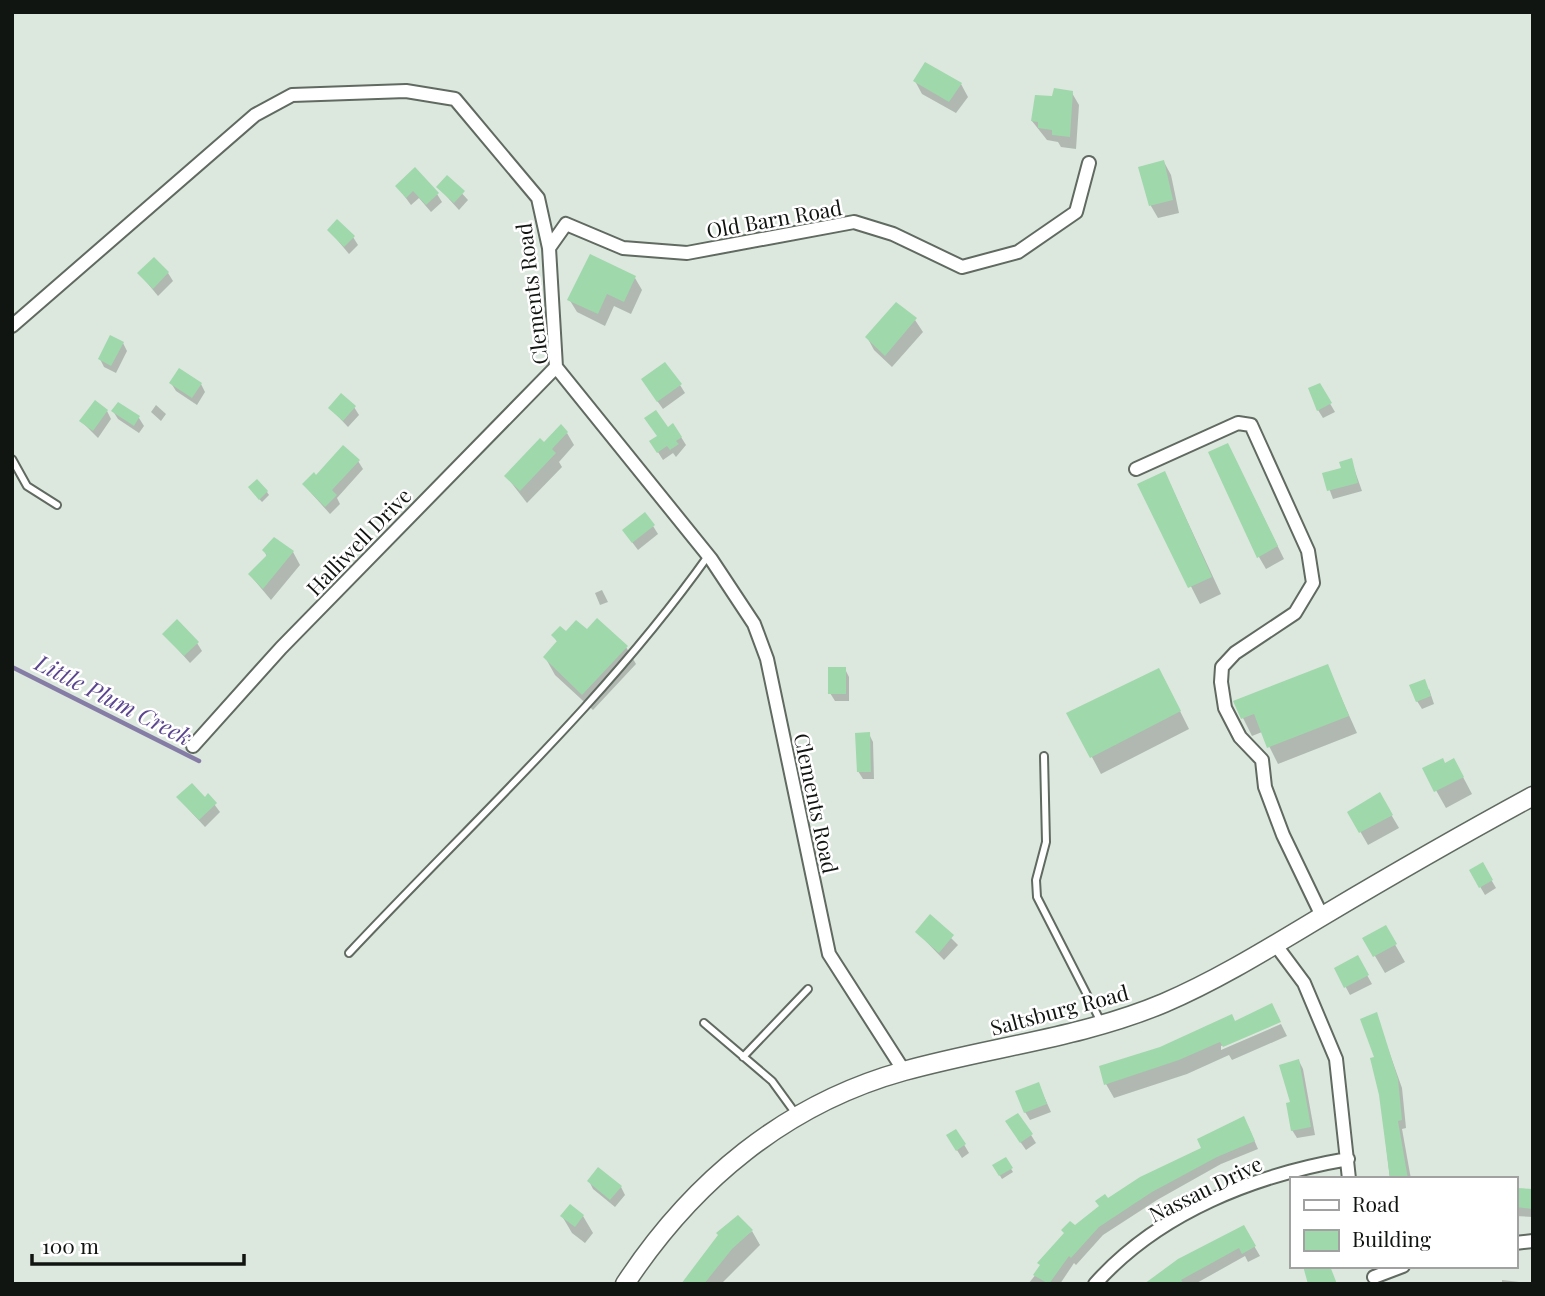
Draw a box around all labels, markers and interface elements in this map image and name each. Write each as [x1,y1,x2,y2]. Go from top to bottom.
street label: Old Barn Road [704,192,844,244]
street label: Clements Road [508,222,554,366]
street label: Halliwell Drive [299,481,417,601]
water label: Little Plum Creek [30,646,198,752]
street label: Clements Road [788,730,846,876]
street label: Saltsburg Road [987,977,1131,1041]
street label: Nassau Drive [1144,1148,1266,1228]
legend [1290,1177,1517,1268]
text: Road [1352,1189,1400,1217]
scale bar [32,1222,243,1266]
text: Building [1352,1224,1431,1252]
text: 100 m [42,1231,99,1259]

